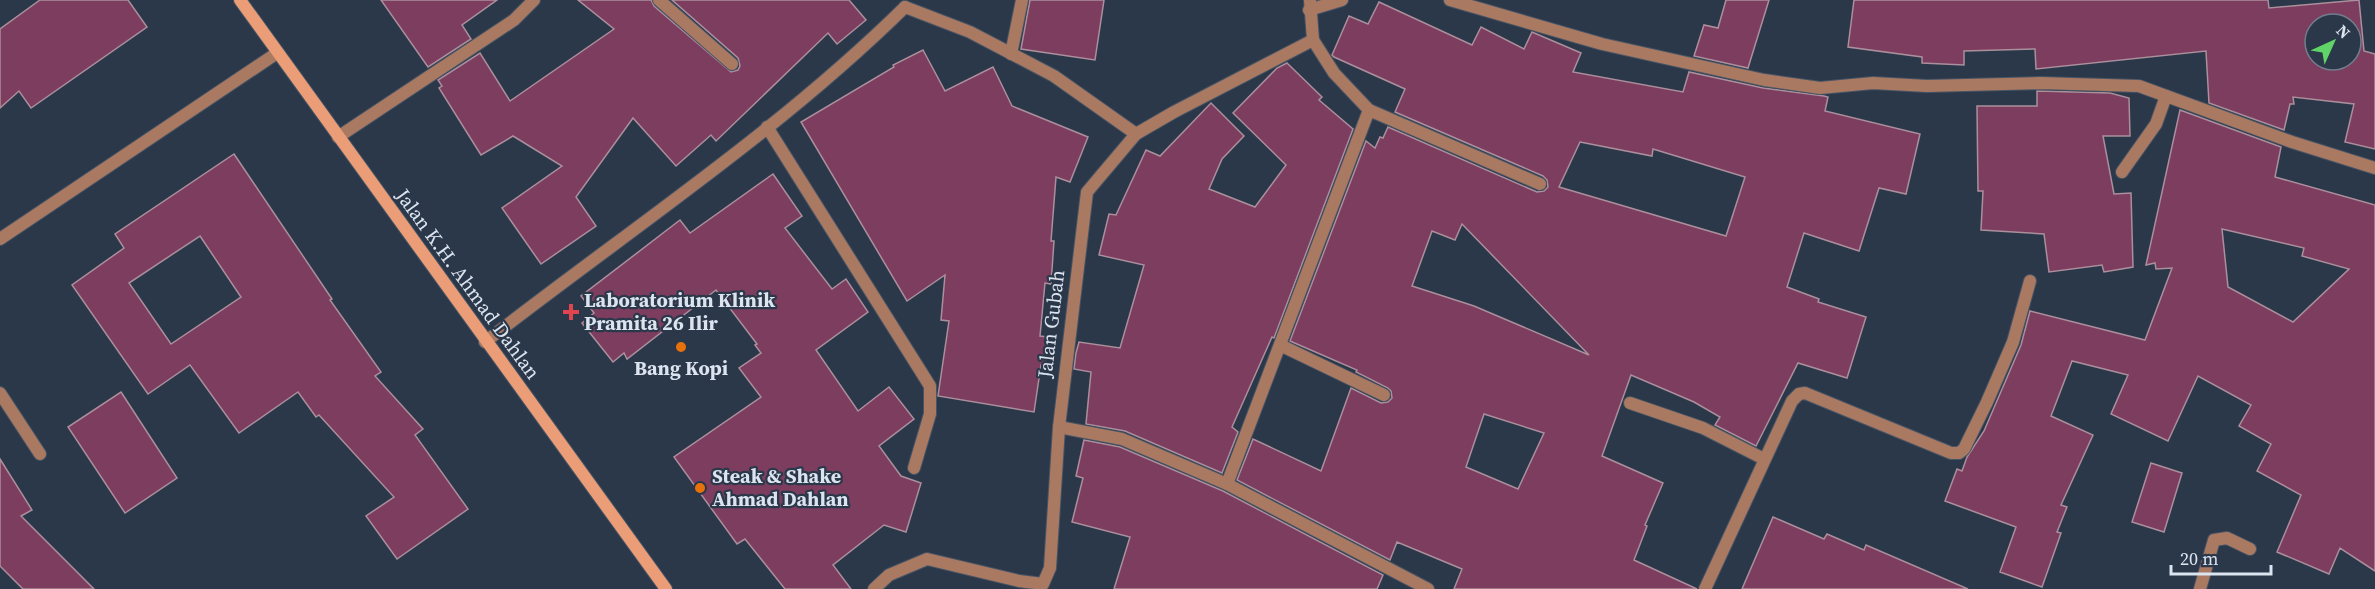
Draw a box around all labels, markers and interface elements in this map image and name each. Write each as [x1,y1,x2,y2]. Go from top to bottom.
north arrow [2303,12,2363,72]
text: N [2332,19,2356,44]
street label: Jalan K.H. Ahmad Dahlan [389,182,547,385]
street label: Jalan Gubah [1030,268,1072,381]
place label: Laboratorium Klinik Pramita 26 Ilir [584,286,775,337]
marker: Laboratorium Klinik Pramita 26 Ilir [562,303,580,321]
marker: Bang Kopi [674,340,688,354]
place label: Bang Kopi [634,354,728,382]
place label: Steak & Shake Ahmad Dahlan [712,462,849,513]
marker: Steak & Shake Ahmad Dahlan [693,481,707,495]
scale bar [2171,538,2272,576]
text: 20 m [2180,546,2218,571]

